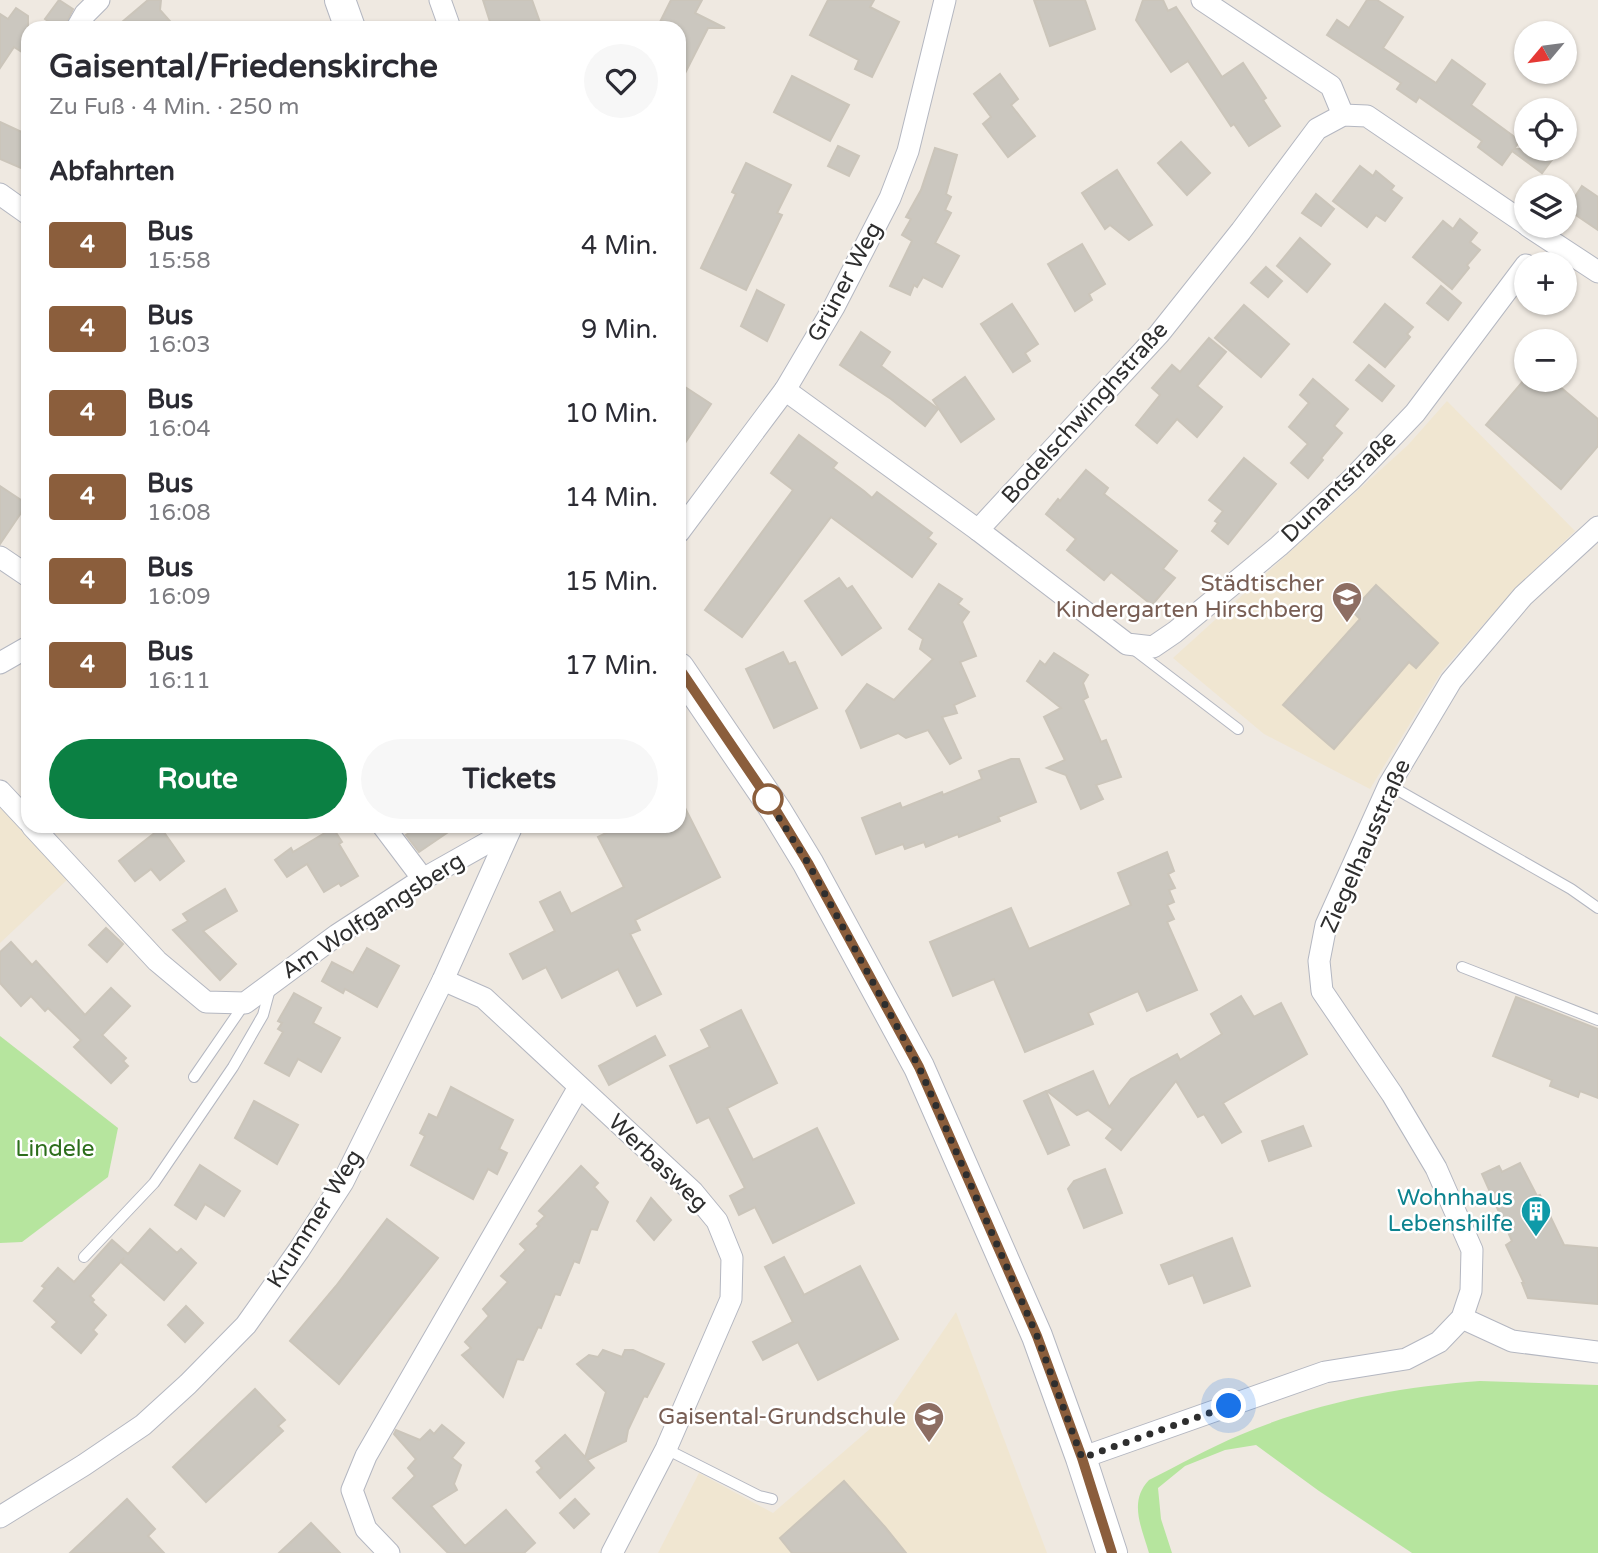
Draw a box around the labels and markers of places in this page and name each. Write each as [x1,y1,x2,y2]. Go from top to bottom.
place label: Städtischer Kindergarten Hirschberg [1055,570,1324,624]
school or university icon: Städtischer Kindergarten Hirschberg [1330,580,1364,624]
unlabelled marker [753,784,783,814]
place label: Wohnhaus Lebenshilfe [1388,1184,1513,1238]
building icon: Wohnhaus Lebenshilfe [1519,1194,1553,1238]
school or university icon: Gaisental-Grundschule [912,1400,946,1444]
place label: Gaisental-Grundschule [658,1403,906,1431]

